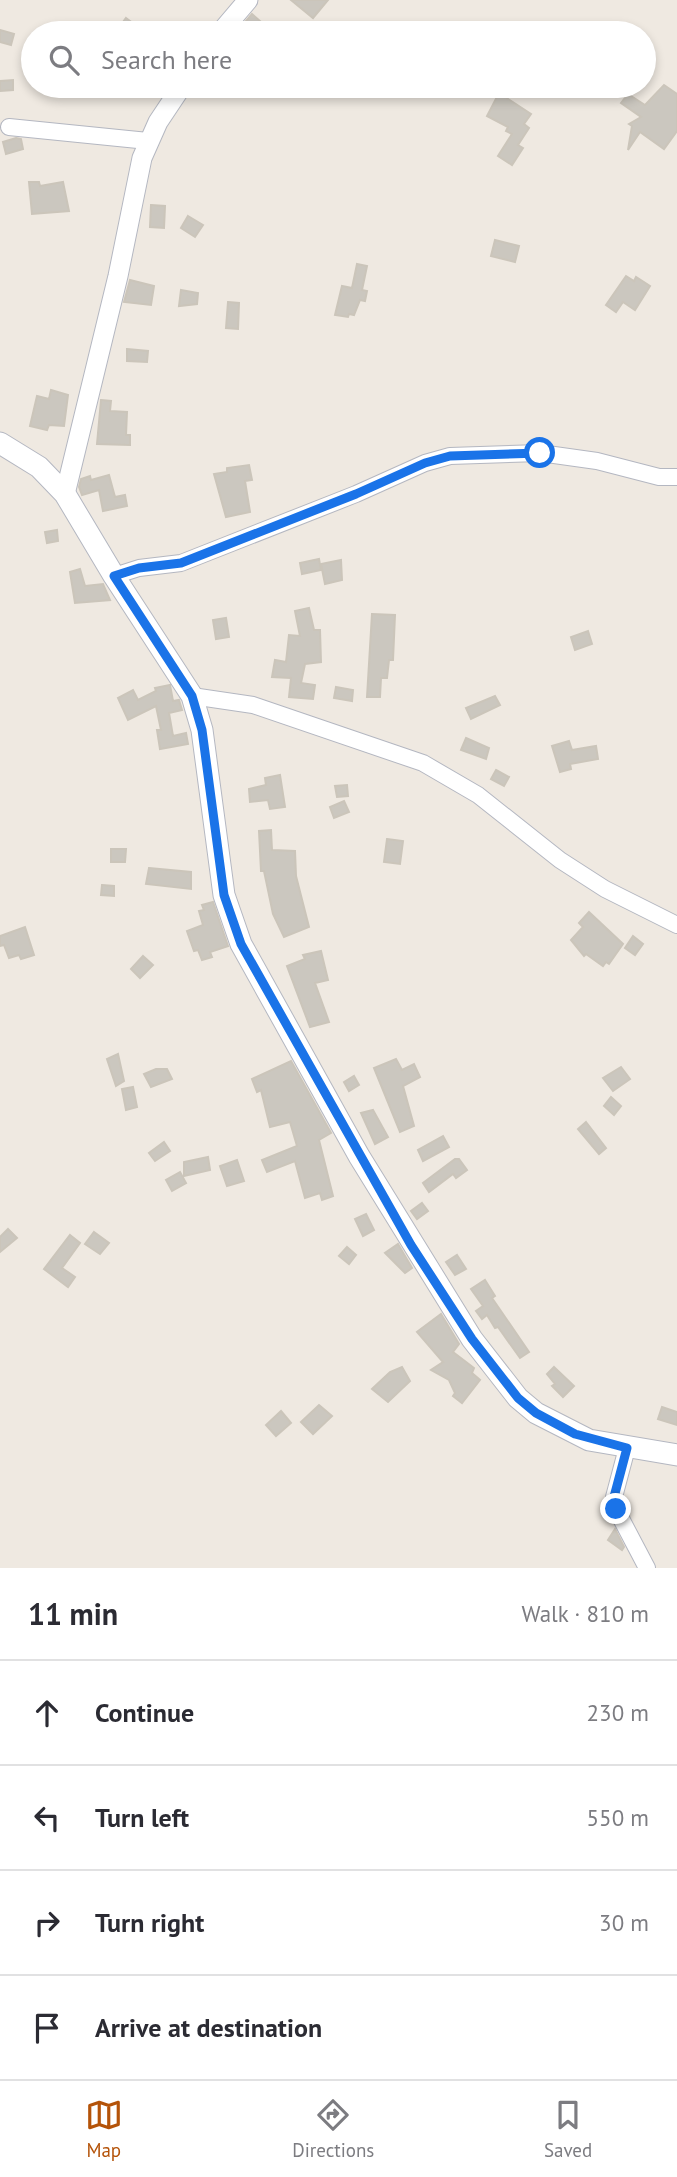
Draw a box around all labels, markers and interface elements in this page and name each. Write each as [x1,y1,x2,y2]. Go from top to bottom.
search box [21,21,656,98]
icon: search [45,41,83,79]
text: Search here [101,43,232,76]
route start [524,437,555,468]
route end [600,1493,631,1524]
text: 11 min [28,1594,118,1633]
text: Walk · 810 m [522,1599,649,1628]
icon: ahead [28,1694,66,1732]
text: Continue [95,1696,194,1729]
text: 230 m [587,1698,649,1727]
icon: left [28,1799,66,1837]
text: Turn left [95,1801,189,1834]
text: 550 m [587,1803,649,1832]
icon: right [28,1904,66,1942]
text: Turn right [95,1906,204,1939]
text: 30 m [599,1908,649,1937]
icon: arrive [28,2009,66,2047]
text: Arrive at destination [95,2011,322,2044]
tab: Map [85,2096,123,2162]
tab: Directions [292,2096,374,2162]
tab: Saved [544,2096,592,2162]

